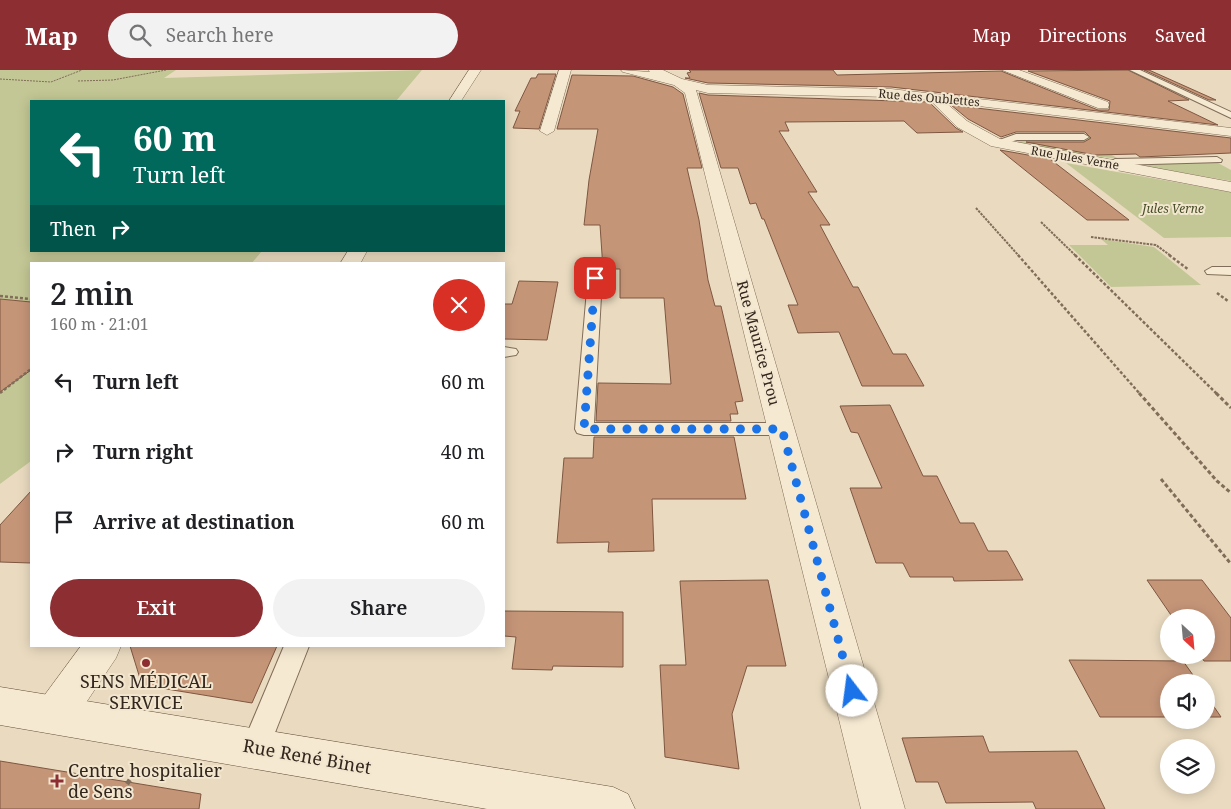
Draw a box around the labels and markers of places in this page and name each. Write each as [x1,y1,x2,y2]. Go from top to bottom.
pin [574,257,616,299]
marker: SENS MÉDICAL SERVICE [140,657,152,669]
place label: SENS MÉDICAL SERVICE [80,669,212,714]
place label: Centre hospitalier de Sens [68,758,223,803]
marker: Centre hospitalier de Sens [50,774,64,788]

